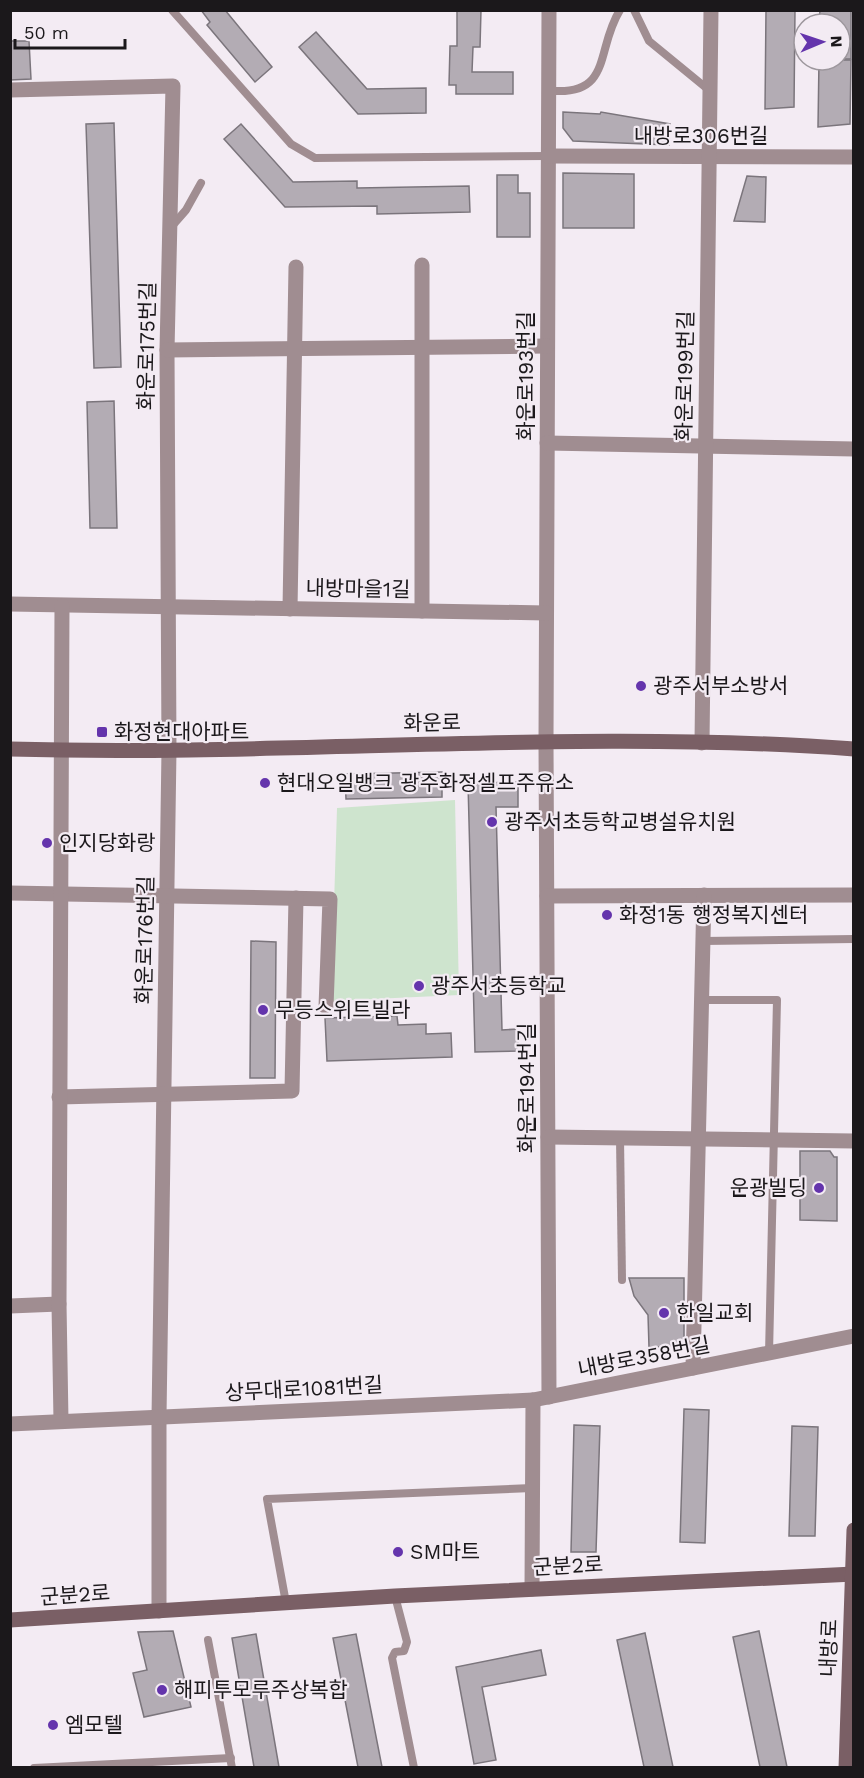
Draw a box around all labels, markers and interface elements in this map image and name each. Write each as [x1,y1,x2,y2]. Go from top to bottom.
scale bar [15,12,124,50]
north arrow [792,12,852,72]
text: 50 m [24,22,69,43]
text: N [827,35,846,48]
street label: 내방로306번길 [634,123,768,148]
street label: 화운로175번길 [133,281,160,411]
street label: 화운로199번길 [671,310,698,442]
street label: 화운로193번길 [513,311,538,441]
street label: 내방마을1길 [305,575,411,602]
place label: 광주서부소방서 [653,673,788,698]
marker: 광주서부소방서 [634,679,648,693]
street label: 화운로 [403,709,461,736]
place label: 화정현대아파트 [114,719,249,744]
marker: 화정현대아파트 [95,725,109,739]
place label: 현대오일뱅크 광주화정셀프주유소 [277,770,574,795]
marker: 현대오일뱅크 광주화정셀프주유소 [258,776,272,790]
place label: 광주서초등학교병설유치원 [504,809,736,834]
marker: 광주서초등학교병설유치원 [485,815,499,829]
place label: 인지당화랑 [59,830,156,855]
marker: 인지당화랑 [40,836,54,850]
street label: 화운로176번길 [131,875,158,1005]
place label: 화정1동 행정복지센터 [619,902,808,927]
marker: 화정1동 행정복지센터 [600,908,614,922]
place label: 광주서초등학교 [431,973,566,998]
marker: 광주서초등학교 [412,979,426,993]
place label: 무등스위트빌라 [275,997,410,1022]
marker: 무등스위트빌라 [256,1003,270,1017]
street label: 화운로194번길 [514,1023,539,1153]
place label: 운광빌딩 [730,1175,807,1200]
marker: 운광빌딩 [812,1181,826,1195]
place label: 한일교회 [676,1300,753,1325]
marker: 한일교회 [657,1306,671,1320]
street label: 내방로358번길 [576,1331,712,1382]
street label: 상무대로1081번길 [224,1372,384,1405]
place label: SM마트 [410,1539,480,1564]
marker: SM마트 [391,1545,405,1559]
street label: 군분2로 [532,1551,604,1580]
street label: 군분2로 [39,1580,111,1609]
street label: 내방로 [815,1619,842,1677]
place label: 해피투모루주상복합 [174,1677,348,1702]
marker: 해피투모루주상복합 [155,1683,169,1697]
place label: 엠모텔 [65,1712,123,1737]
marker: 엠모텔 [46,1718,60,1732]

